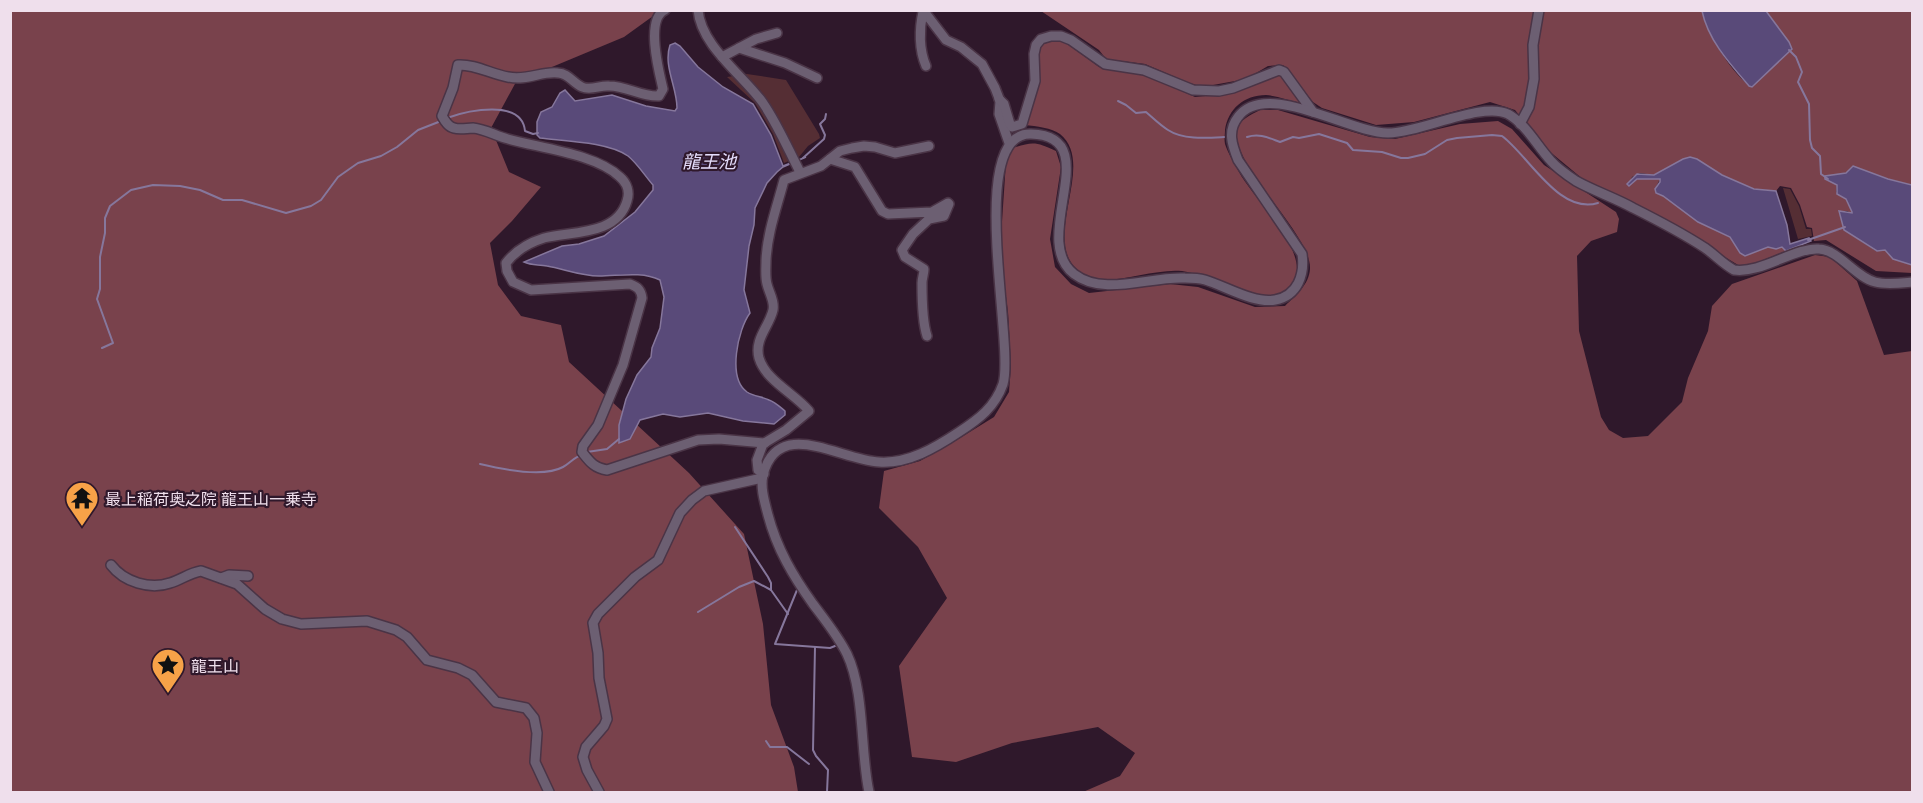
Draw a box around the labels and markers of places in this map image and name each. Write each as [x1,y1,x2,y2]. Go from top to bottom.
temple icon: 最上稲荷奥之院 龍王山一乗寺 [64,480,100,527]
place label: 最上稲荷奥之院 龍王山一乗寺 [105,488,317,509]
place icon: 龍王山 [150,647,186,694]
place label: 龍王山 [191,655,239,676]

